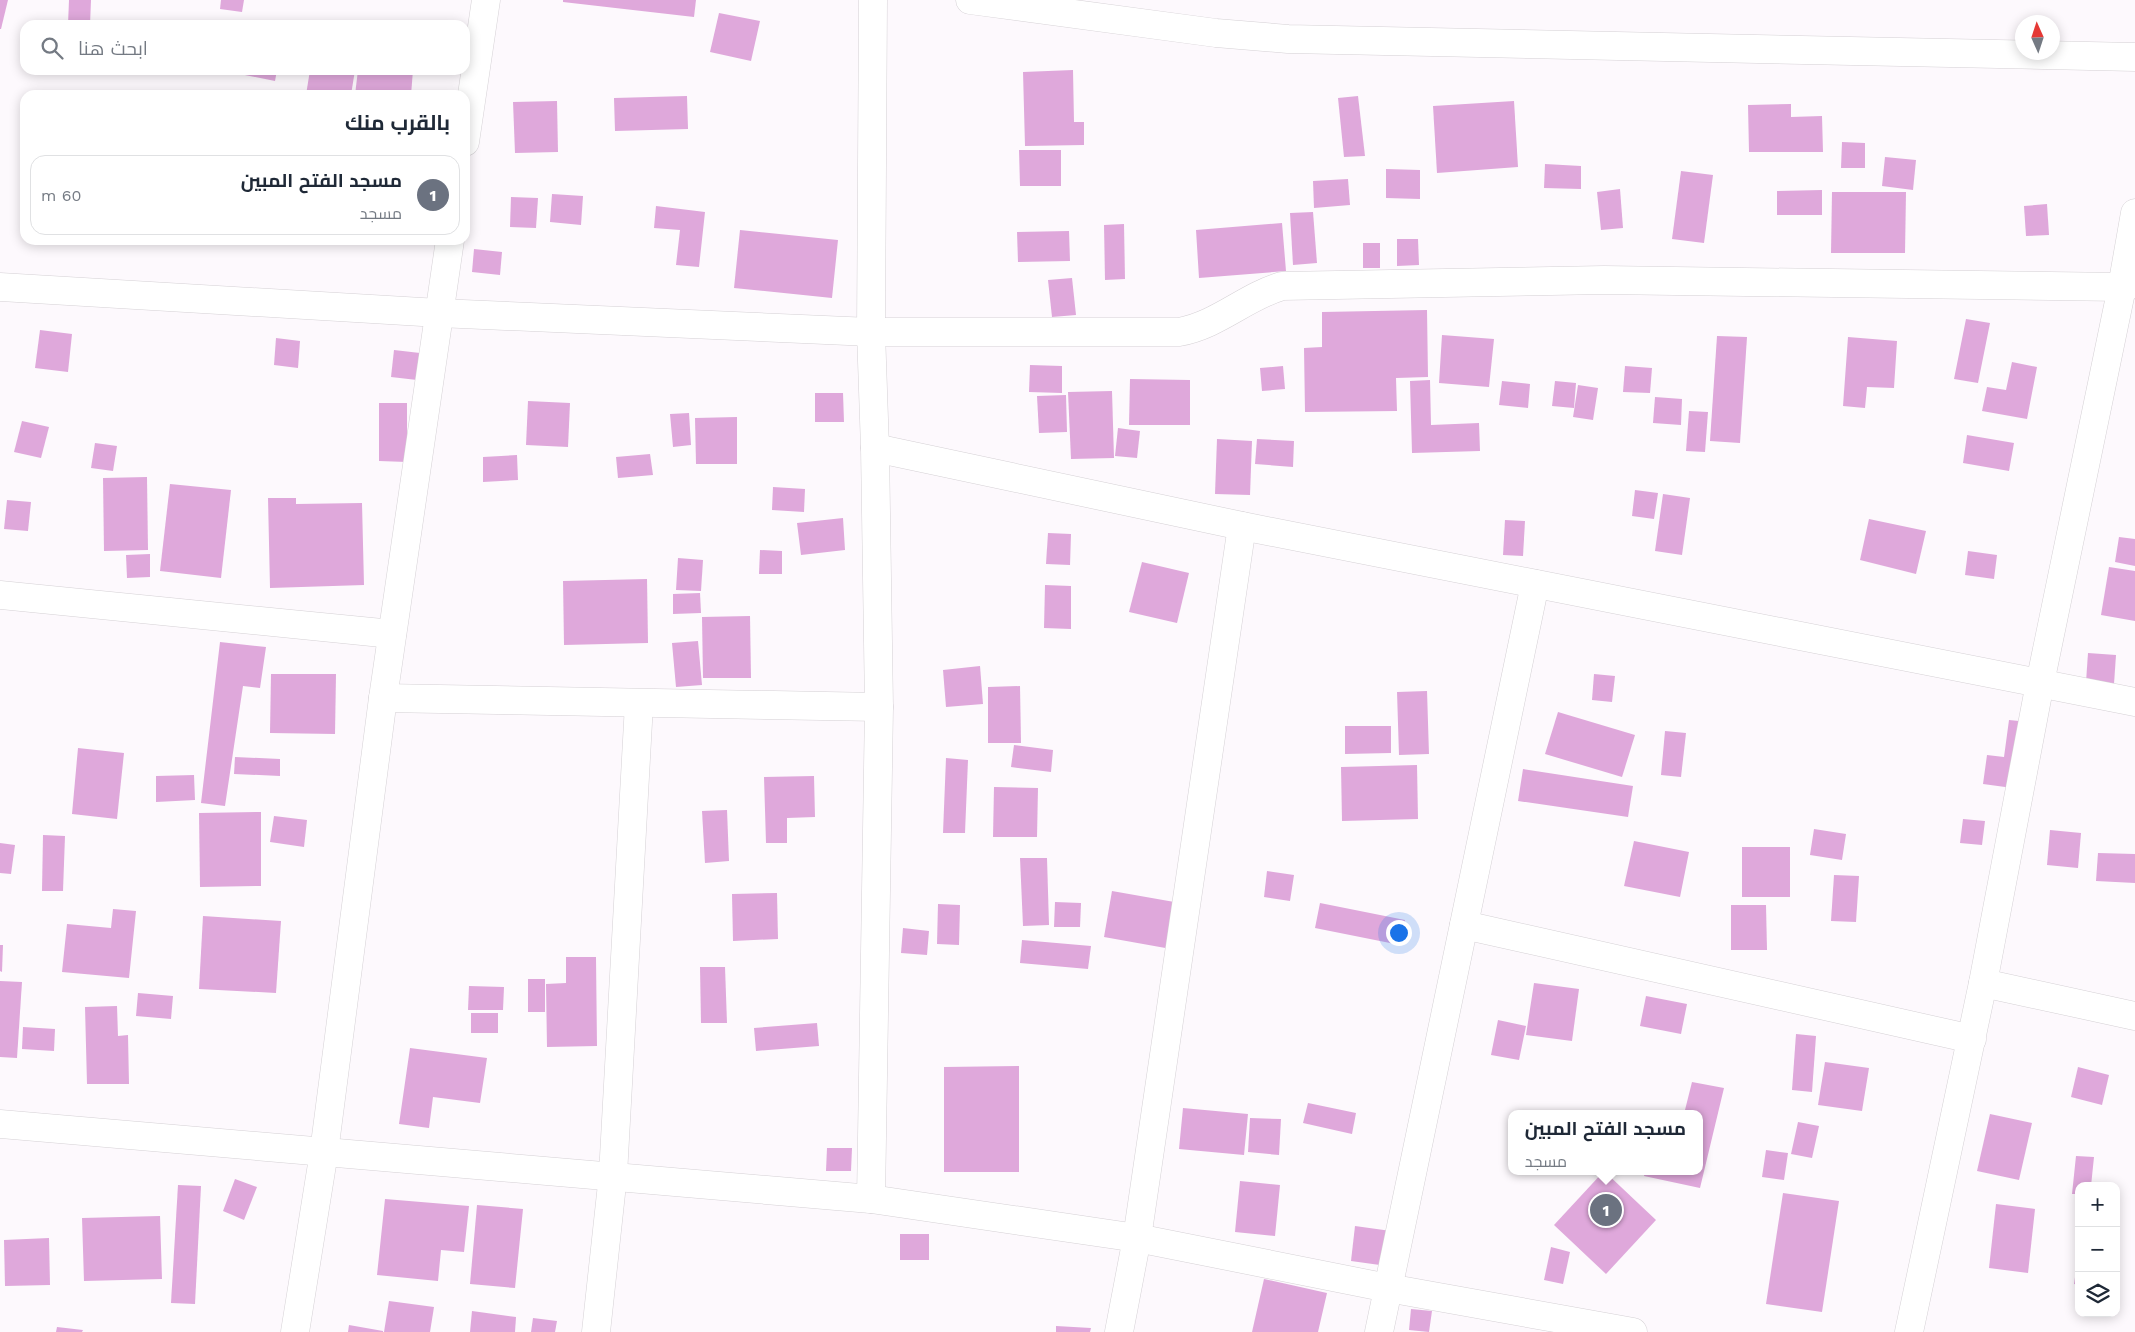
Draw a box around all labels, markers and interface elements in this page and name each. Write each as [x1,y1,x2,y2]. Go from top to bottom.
north arrow [2015,15,2060,60]
search box [20,20,470,75]
icon: search [38,34,66,62]
text: ابحث هنا [78,37,148,60]
text: بالقرب منك [345,110,450,135]
text: مسجد الفتح المبين [241,169,402,192]
text: 60 m [41,186,81,205]
text: 1 [430,186,436,205]
text: مسجد [360,204,402,223]
your location [1386,920,1412,946]
popup [1508,1110,1703,1175]
text: مسجد الفتح المبين [1525,1117,1686,1140]
text: مسجد [1525,1152,1567,1171]
map controls [2075,1182,2120,1317]
button: + [2075,1182,2120,1227]
pin: 1 [1590,1191,1622,1229]
button: − [2075,1227,2120,1272]
button: layers [2075,1272,2120,1317]

